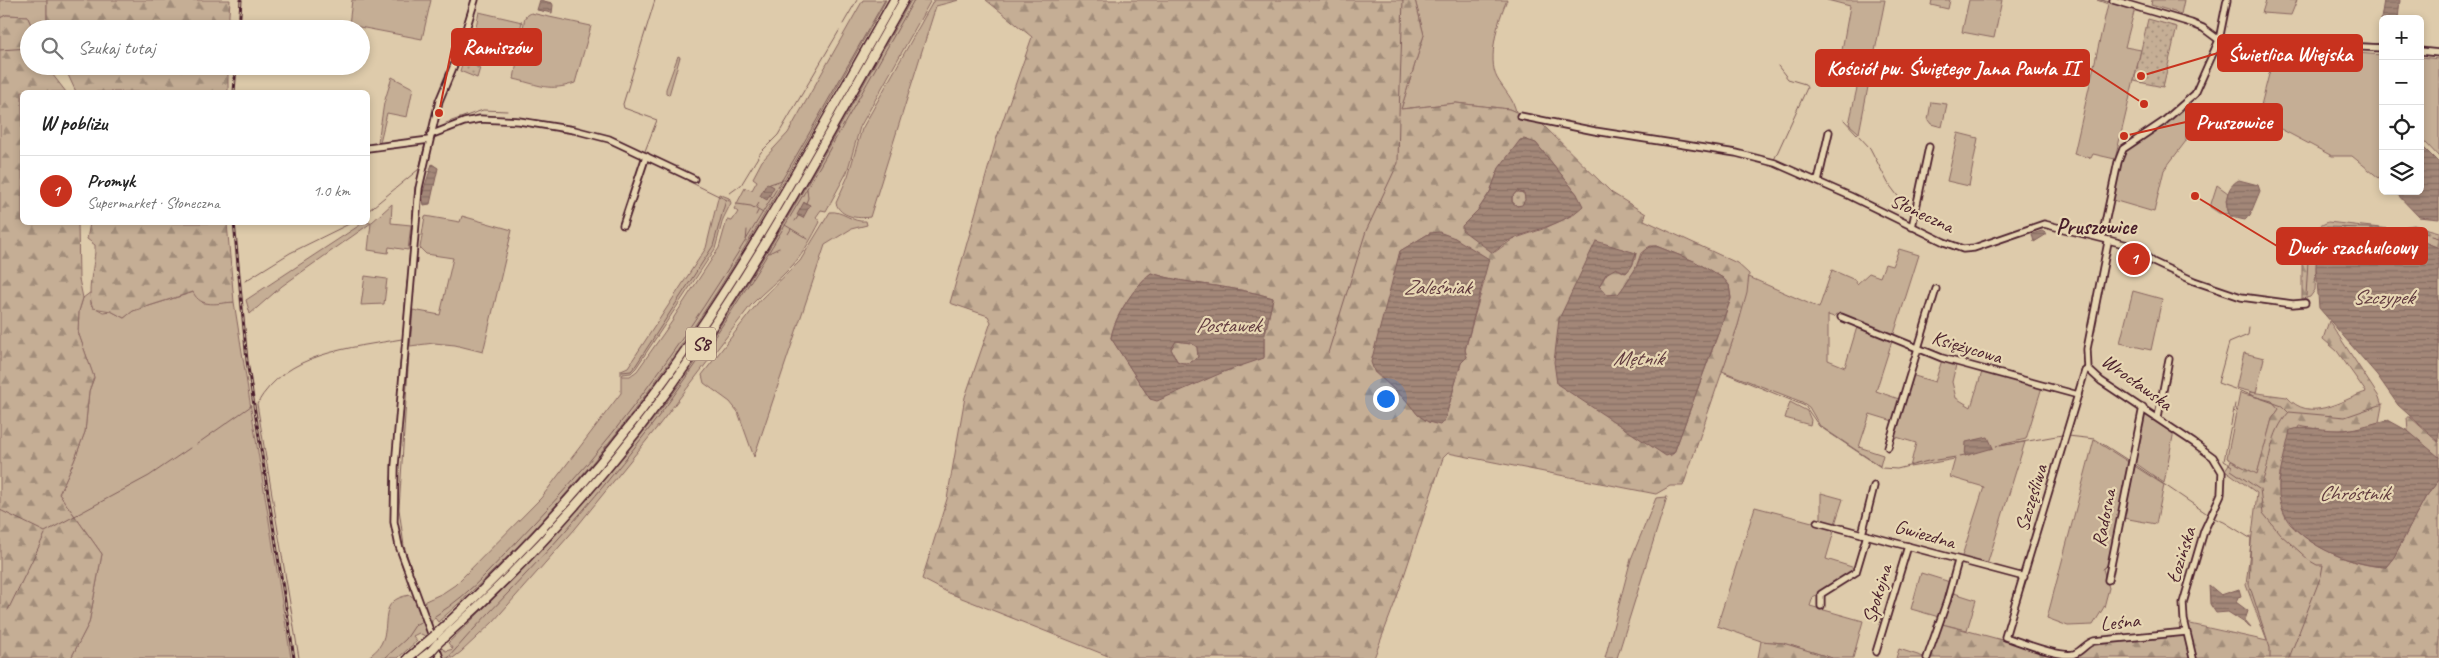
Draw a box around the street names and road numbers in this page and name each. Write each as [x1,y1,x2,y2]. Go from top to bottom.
street label: Słoneczna [1886,187,1959,239]
street label: Księżycowa [1929,325,2007,370]
road number: S8 [686,328,716,360]
street label: Wrocławska [2097,348,2179,417]
street label: Szczęśliwa [2009,460,2054,534]
street label: Radosna [2086,485,2122,549]
street label: Gwiezdna [1892,513,1960,555]
street label: Łozińska [2160,523,2202,586]
street label: Spokojna [1856,560,1898,626]
street label: Leśna [2099,607,2142,637]

